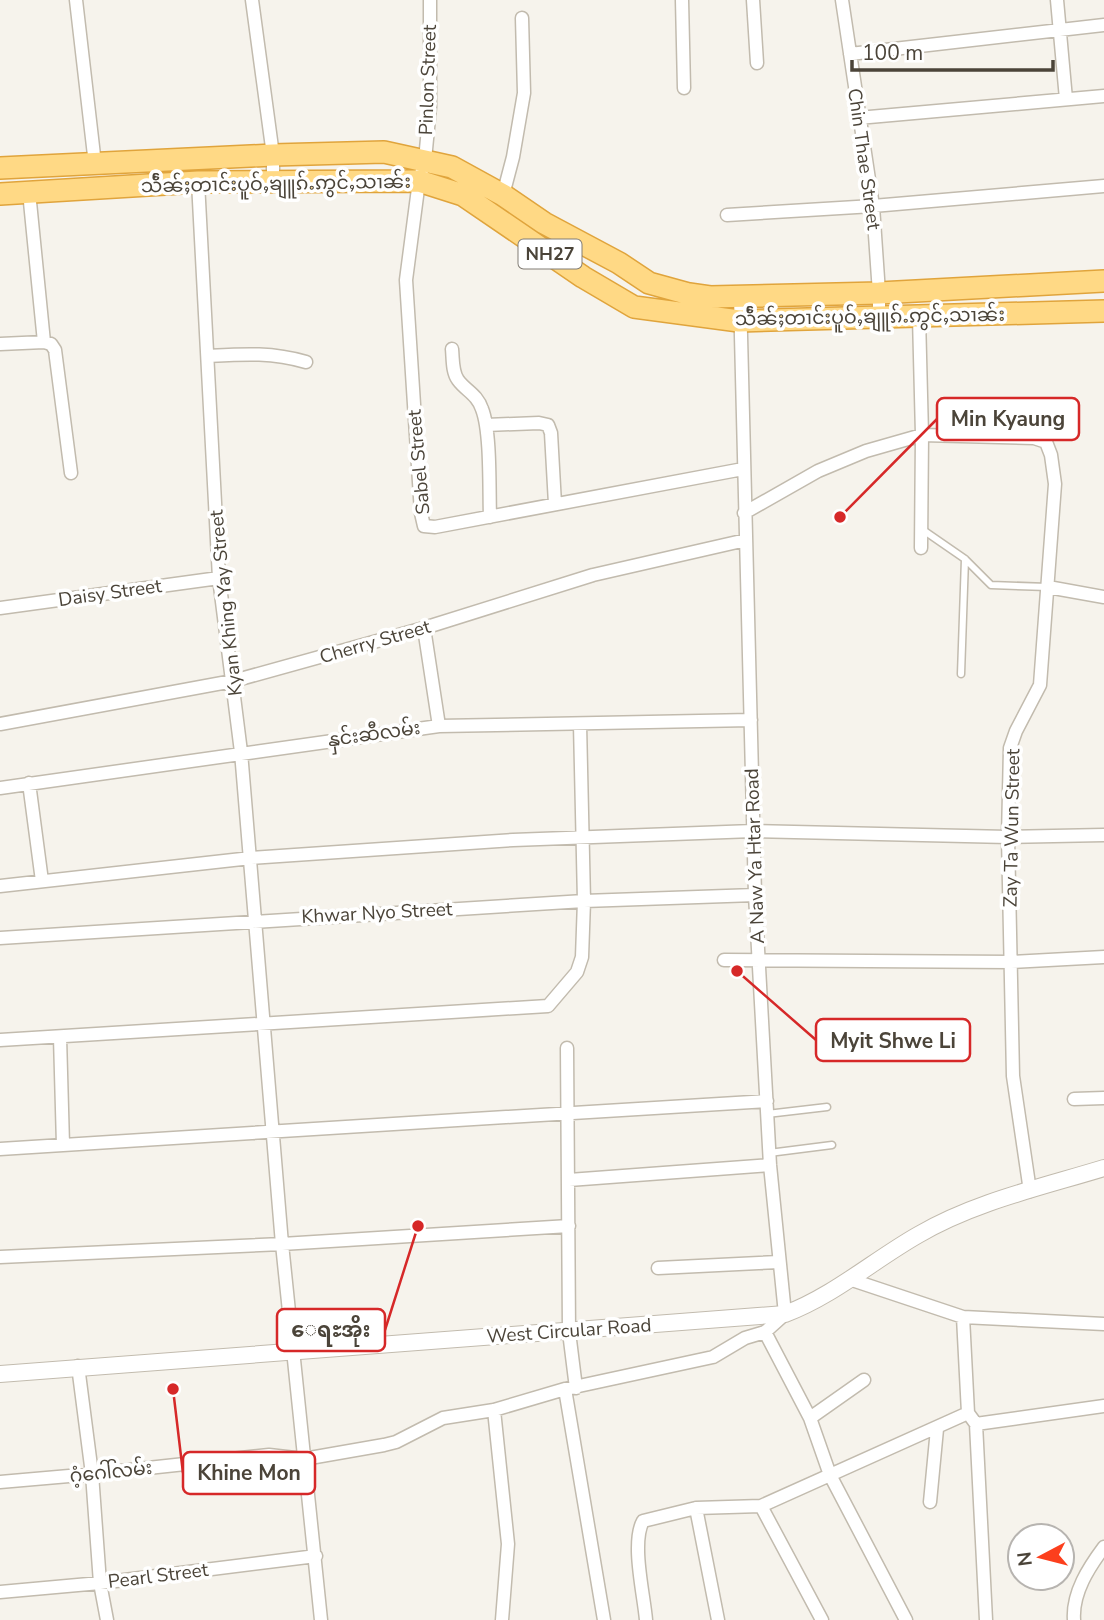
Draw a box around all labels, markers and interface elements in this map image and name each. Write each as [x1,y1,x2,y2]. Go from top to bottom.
street label: Pinlon Street [413,24,443,136]
scale bar [852,28,1053,72]
text: 100 m [862,39,923,67]
street label: Chin Thae Street [841,86,887,232]
street label: သဵႅၼ်ႈတၢင်းပူဝ်ႇၶျူၵ်ႉဢွင်ႇသၢၼ်း [141,167,411,202]
road number: NH27 [518,240,582,268]
street label: သဵႅၼ်ႈတၢင်းပူဝ်ႇၶျူၵ်ႉဢွင်ႇသၢၼ်း [735,300,1005,335]
callout: Min Kyaung [937,398,1079,440]
text: Min Kyaung [951,405,1065,433]
street label: Sabel Street [401,408,437,516]
street label: Kyan Khing Yay Street [203,508,249,697]
street label: Daisy Street [57,573,164,613]
street label: Cherry Street [316,614,434,670]
street label: နှင်းဆီလမ်း [326,713,422,756]
street label: Zay Ta Wun Street [998,748,1026,908]
street label: A Naw Ya Htar Road [739,768,771,944]
street label: Khwar Nyo Street [301,896,453,930]
callout: Myit Shwe Li [816,1019,970,1061]
text: Myit Shwe Li [830,1027,956,1055]
callout: ေရႊအိုး [277,1309,385,1351]
street label: West Circular Road [486,1312,652,1350]
text: ေရႊအိုး [291,1314,371,1347]
callout: Khine Mon [183,1452,315,1494]
street label: ဂံ့ဂေါ်လမ်း [68,1453,154,1489]
text: Khine Mon [197,1459,301,1487]
north arrow [1006,1522,1076,1592]
text: N [1011,1550,1039,1568]
street label: Pearl Street [106,1557,210,1595]

